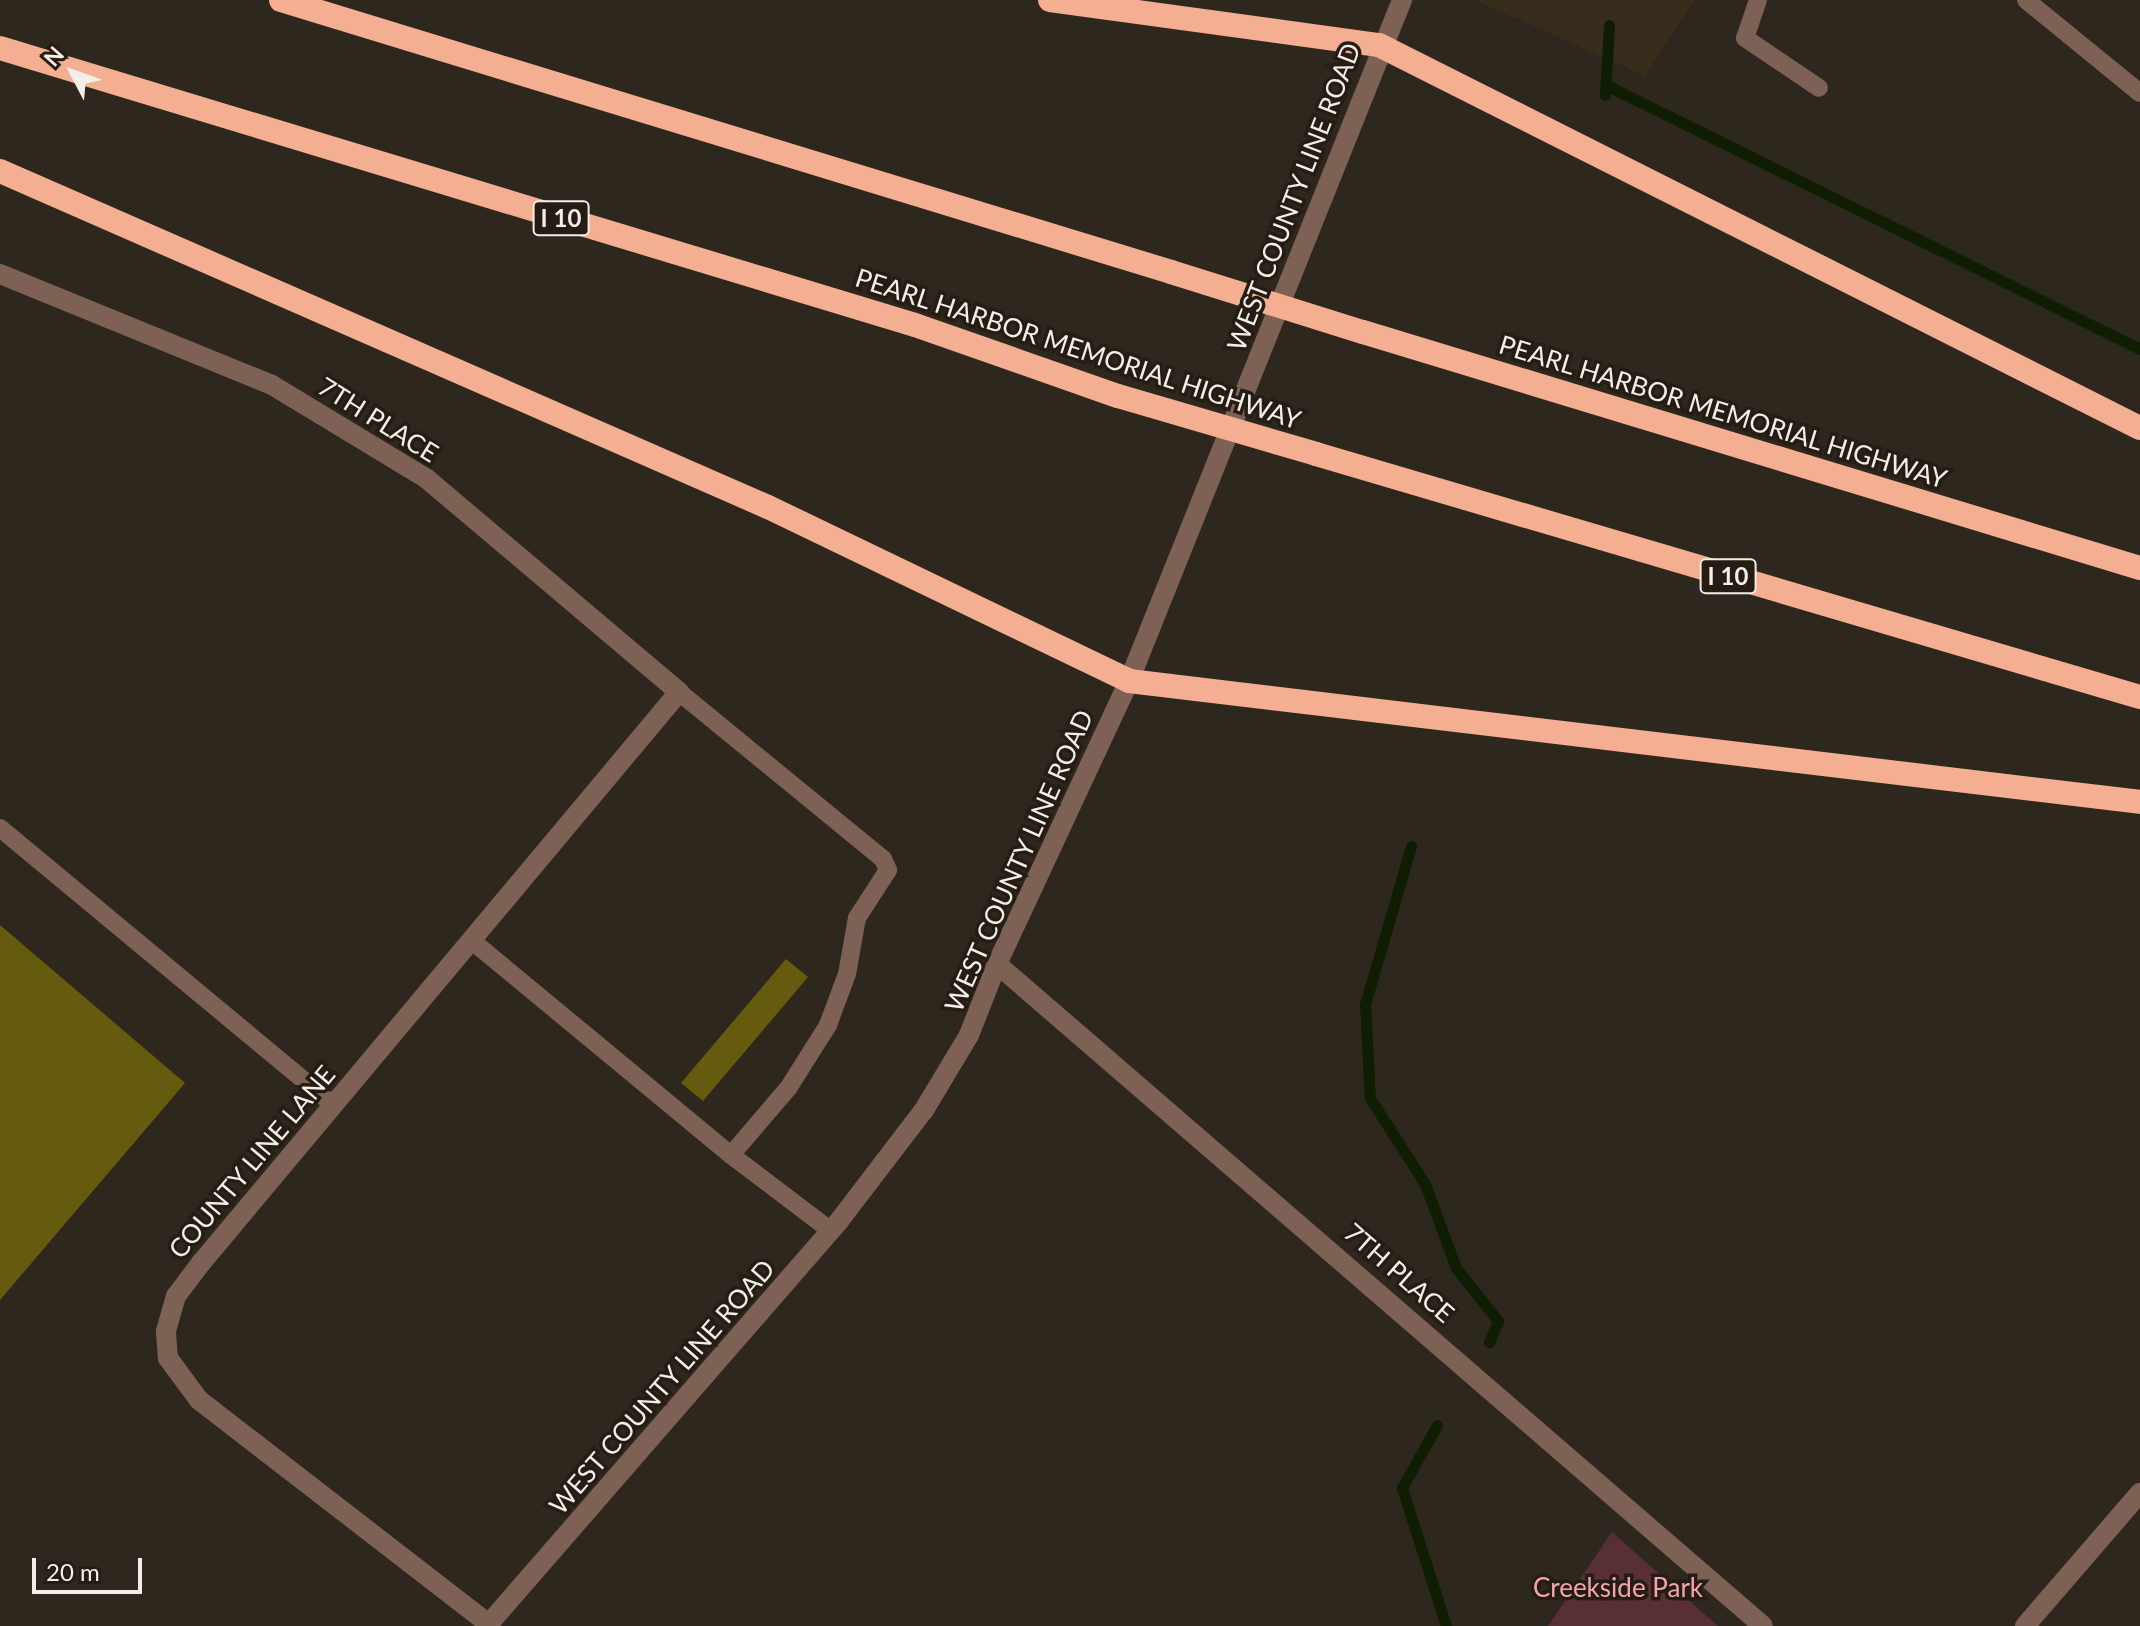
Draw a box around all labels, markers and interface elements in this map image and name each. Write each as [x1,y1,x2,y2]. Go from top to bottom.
north arrow [32,32,112,112]
street label: WEST COUNTY LINE ROAD [1220,38,1368,356]
text: N [38,41,69,71]
road number: I 10 [531,198,591,238]
street label: PEARL HARBOR MEMORIAL HIGHWAY [851,262,1305,436]
street label: PEARL HARBOR MEMORIAL HIGHWAY [1495,329,1951,495]
street label: 7TH PLACE [312,371,444,469]
road number: I 10 [1698,556,1758,596]
street label: WEST COUNTY LINE ROAD [938,704,1100,1018]
street label: COUNTY LINE LANE [162,1059,342,1265]
street label: 7TH PLACE [1338,1217,1460,1329]
street label: WEST COUNTY LINE ROAD [542,1253,782,1521]
scale bar [36,1542,146,1592]
text: 20 m [46,1557,100,1586]
park label: Creekside Park [1533,1572,1703,1604]

